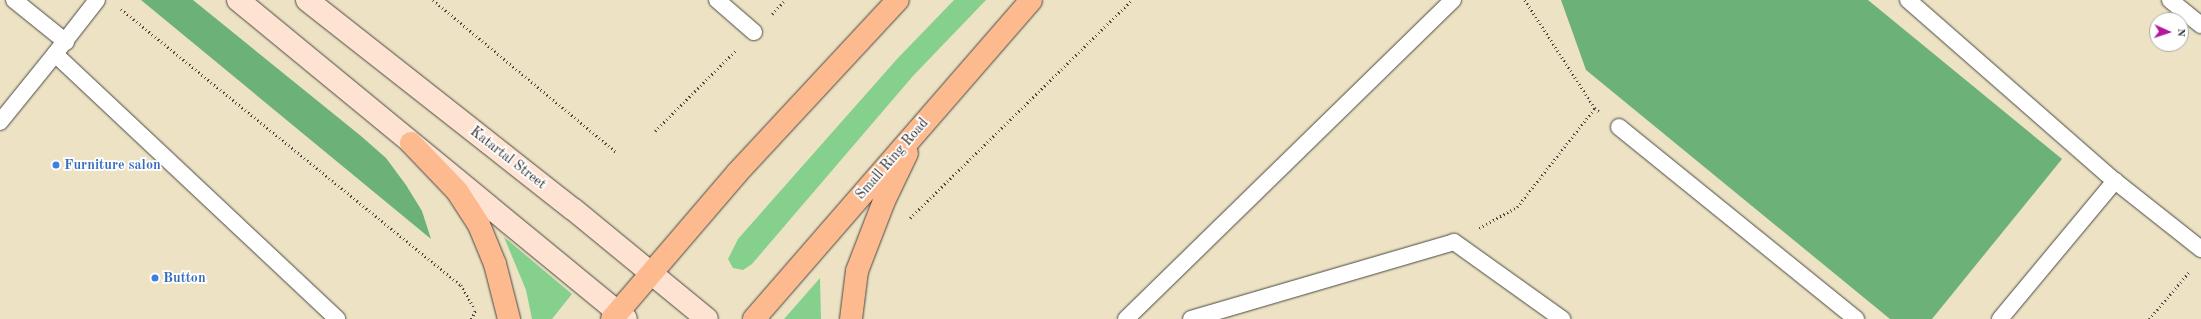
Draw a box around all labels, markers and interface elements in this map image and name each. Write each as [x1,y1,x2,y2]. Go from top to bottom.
north arrow [2149,12,2189,52]
text: N [2175,28,2186,37]
street label: Small Ring Road [852,115,932,203]
street label: Katartal Street [467,123,549,193]
place label: Furniture salon [64,157,161,173]
marker: Furniture salon [51,160,61,170]
place label: Button [163,270,206,286]
marker: Button [150,273,160,283]

